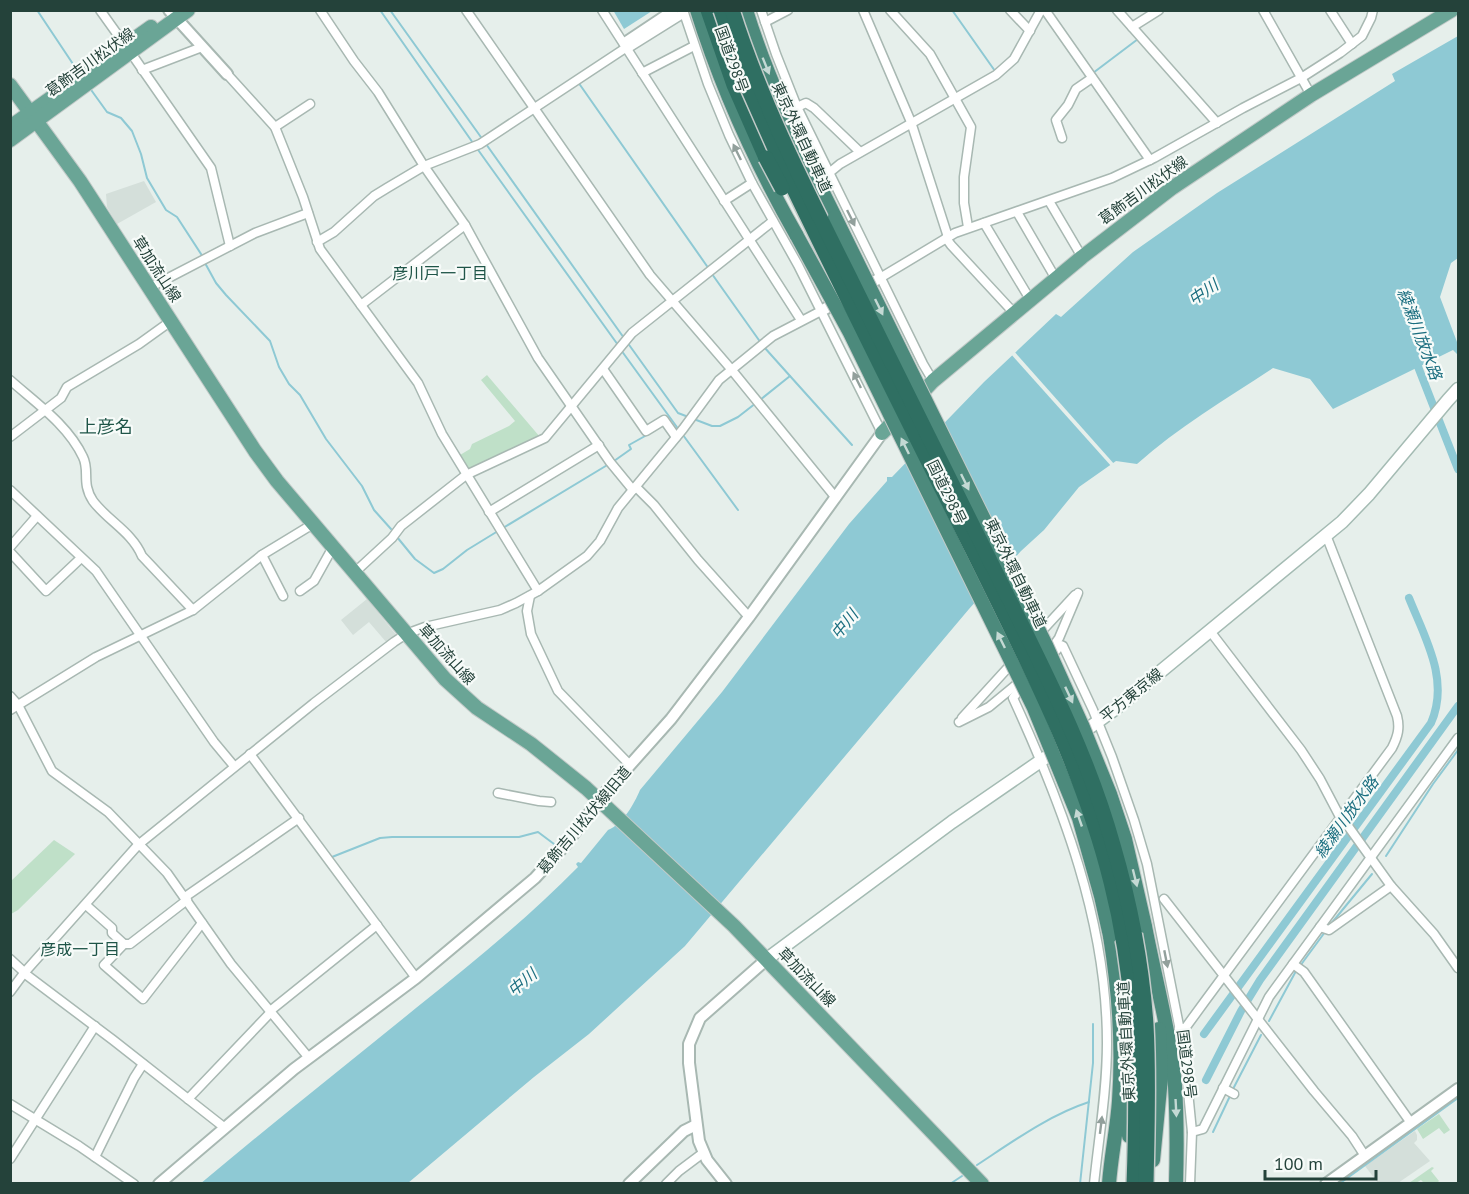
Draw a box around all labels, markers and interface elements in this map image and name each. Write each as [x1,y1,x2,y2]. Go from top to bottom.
street label: 葛飾吉川松伏線 [42,23,138,101]
street label: 国道298号 [711,23,753,95]
one-way arrow [761,57,771,75]
street label: 東京外環自動車道 [768,79,836,195]
one-way arrow [732,143,741,160]
street label: 葛飾吉川松伏線 [1095,151,1191,229]
one-way arrow [846,210,856,227]
street label: 草加流山線 [129,232,185,306]
district label: 彦川戸一丁目 [392,263,488,283]
water label: 中川 [1184,273,1223,309]
water label: 綾瀬川放水路 [1393,286,1447,384]
one-way arrow [874,299,883,316]
one-way arrow [852,371,862,389]
district label: 上彦名 [79,415,133,438]
one-way arrow [901,437,910,454]
street label: 国道298号 [923,457,971,527]
one-way arrow [960,474,970,491]
street label: 東京外環自動車道 [981,515,1051,631]
water label: 中川 [826,604,863,643]
street label: 草加流山線 [415,620,479,688]
one-way arrow [996,631,1006,648]
street label: 平方東京線 [1096,664,1166,726]
one-way arrow [1064,687,1074,705]
street label: 葛飾吉川松伏線旧道 [533,762,635,878]
water label: 綾瀬川放水路 [1310,771,1383,862]
one-way arrow [1073,809,1083,827]
one-way arrow [1130,869,1140,888]
district label: 彦成一丁目 [40,939,120,959]
street label: 草加流山線 [774,943,840,1011]
one-way arrow [1161,949,1170,968]
water label: 中川 [503,963,542,1000]
street label: 東京外環自動車道 [1113,981,1139,1101]
street label: 国道298号 [1173,1028,1201,1100]
one-way arrow [1171,1099,1181,1118]
one-way arrow [1097,1116,1106,1135]
scale bar [1265,1143,1376,1181]
text: 100 m [1274,1152,1323,1175]

